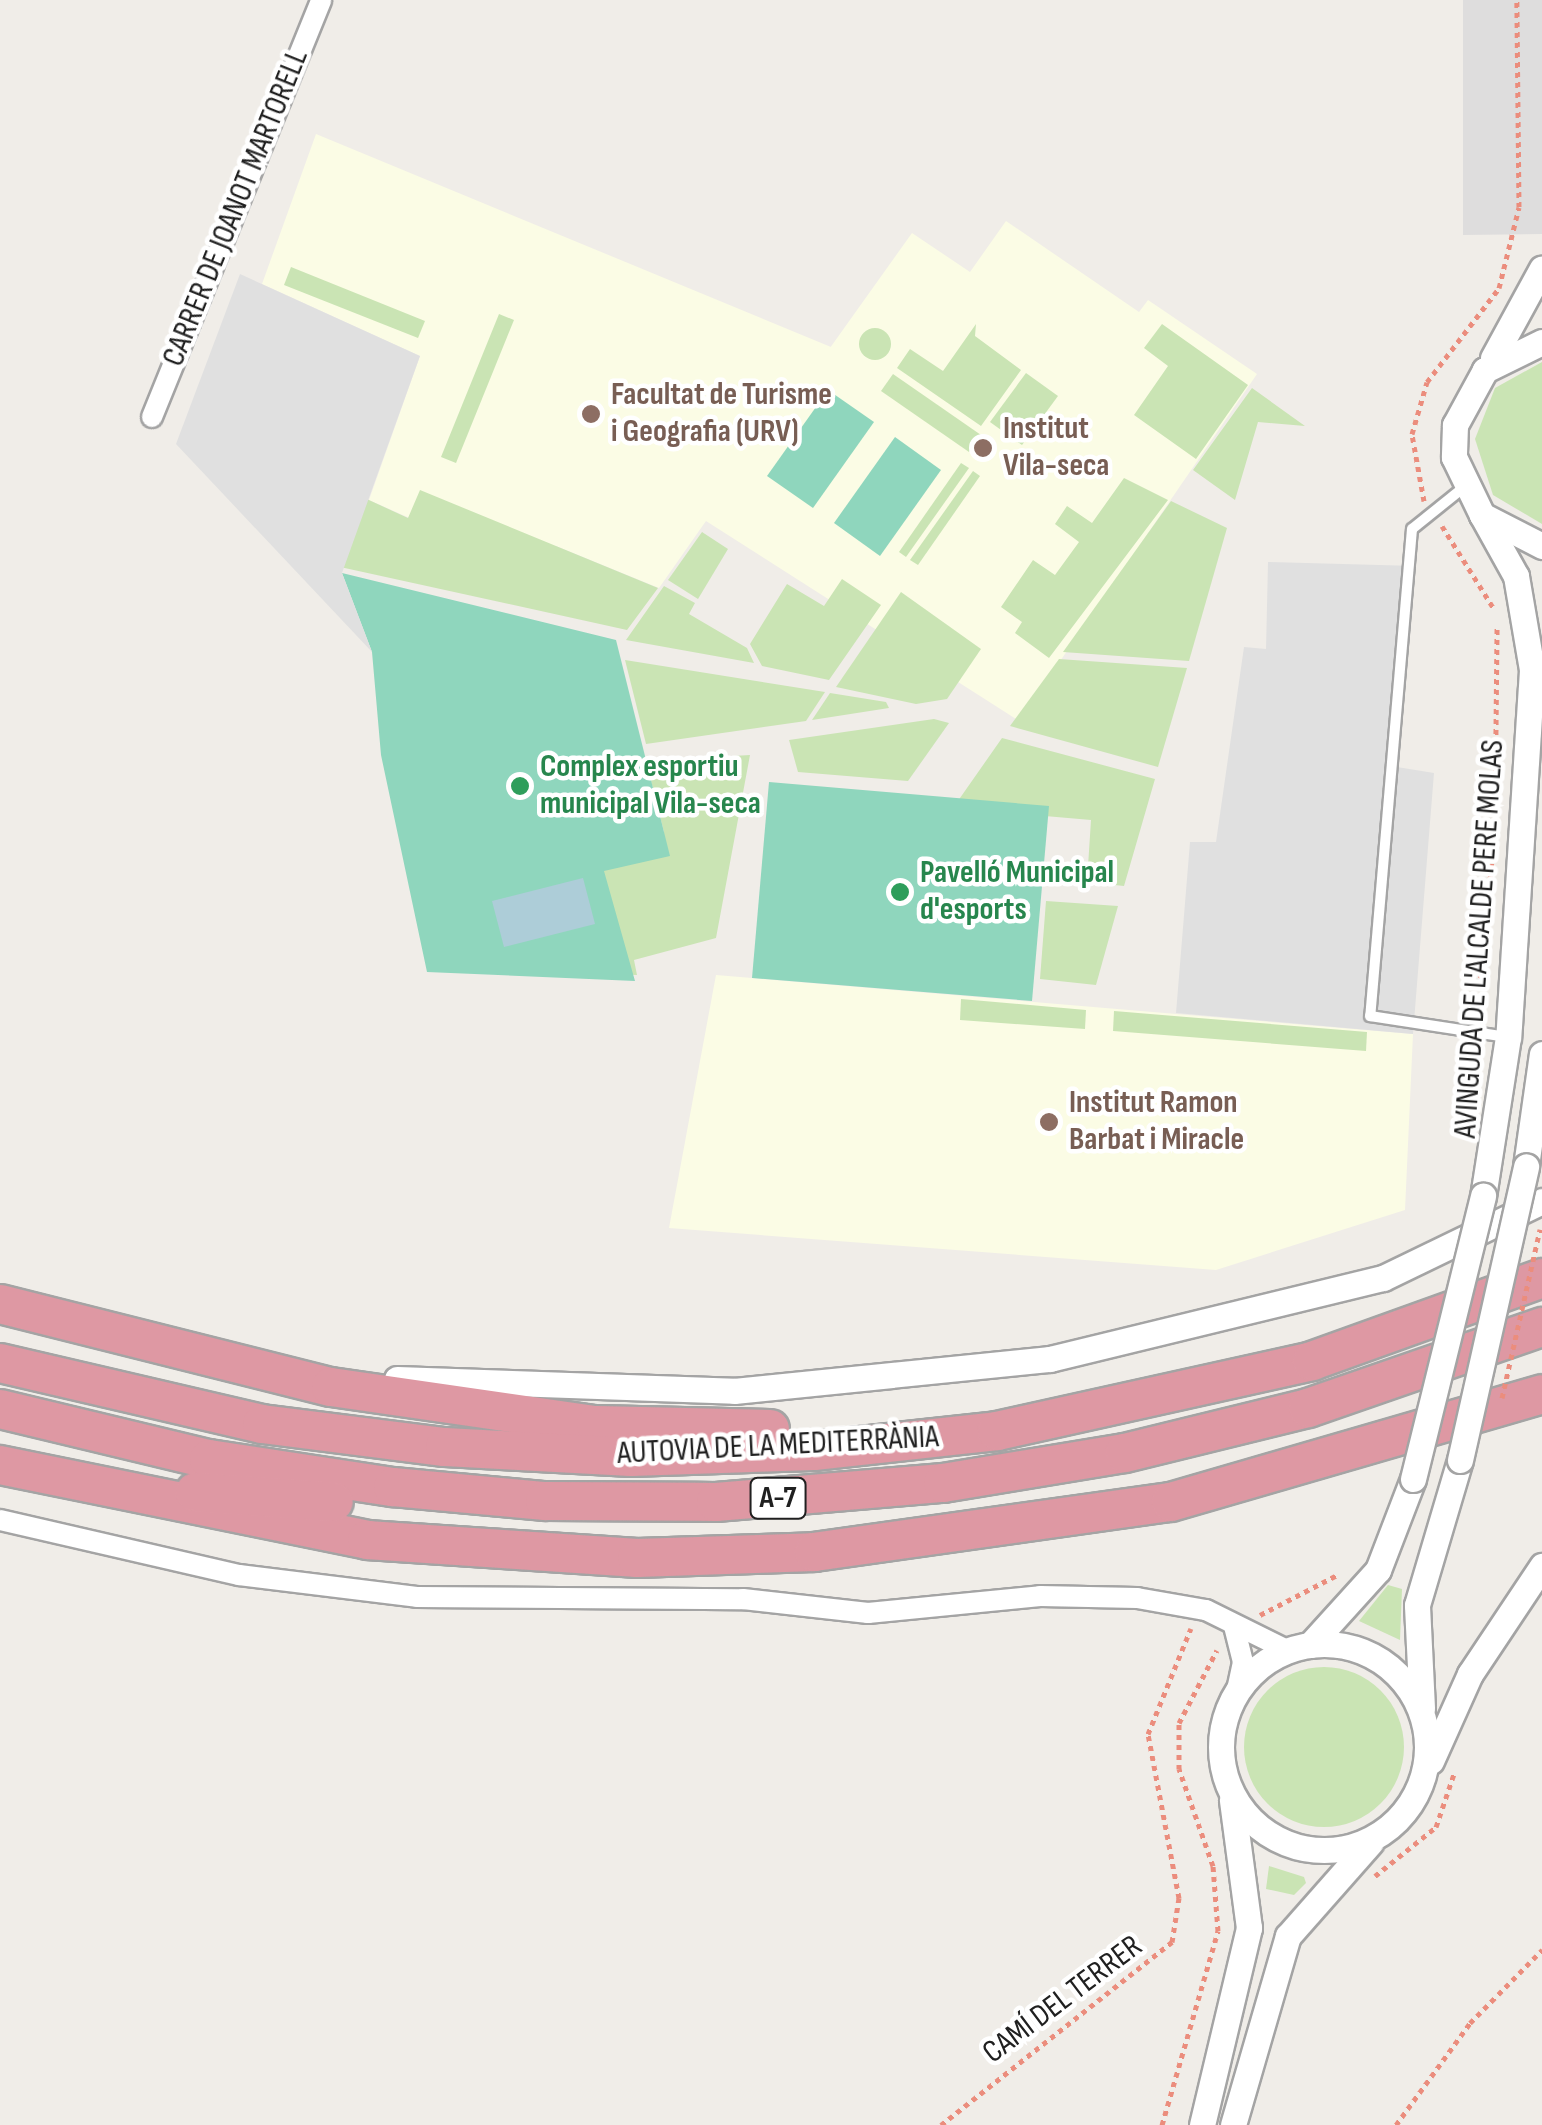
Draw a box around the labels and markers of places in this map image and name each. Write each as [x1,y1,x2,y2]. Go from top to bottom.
place label: Facultat de Turisme i Geografia (URV) [611,377,832,452]
marker: Facultat de Turisme i Geografia (URV) [580,403,602,425]
place label: Institut Vila-seca [1003,411,1109,486]
marker: Institut Vila-seca [972,437,994,459]
place label: Complex esportiu municipal Vila-seca [540,749,761,824]
marker: Complex esportiu municipal Vila-seca [509,775,531,797]
place label: Pavelló Municipal d'esports [920,855,1114,930]
marker: Pavelló Municipal d'esports [889,881,911,903]
place label: Institut Ramon Barbat i Miracle [1069,1085,1244,1160]
marker: Institut Ramon Barbat i Miracle [1038,1111,1060,1133]

